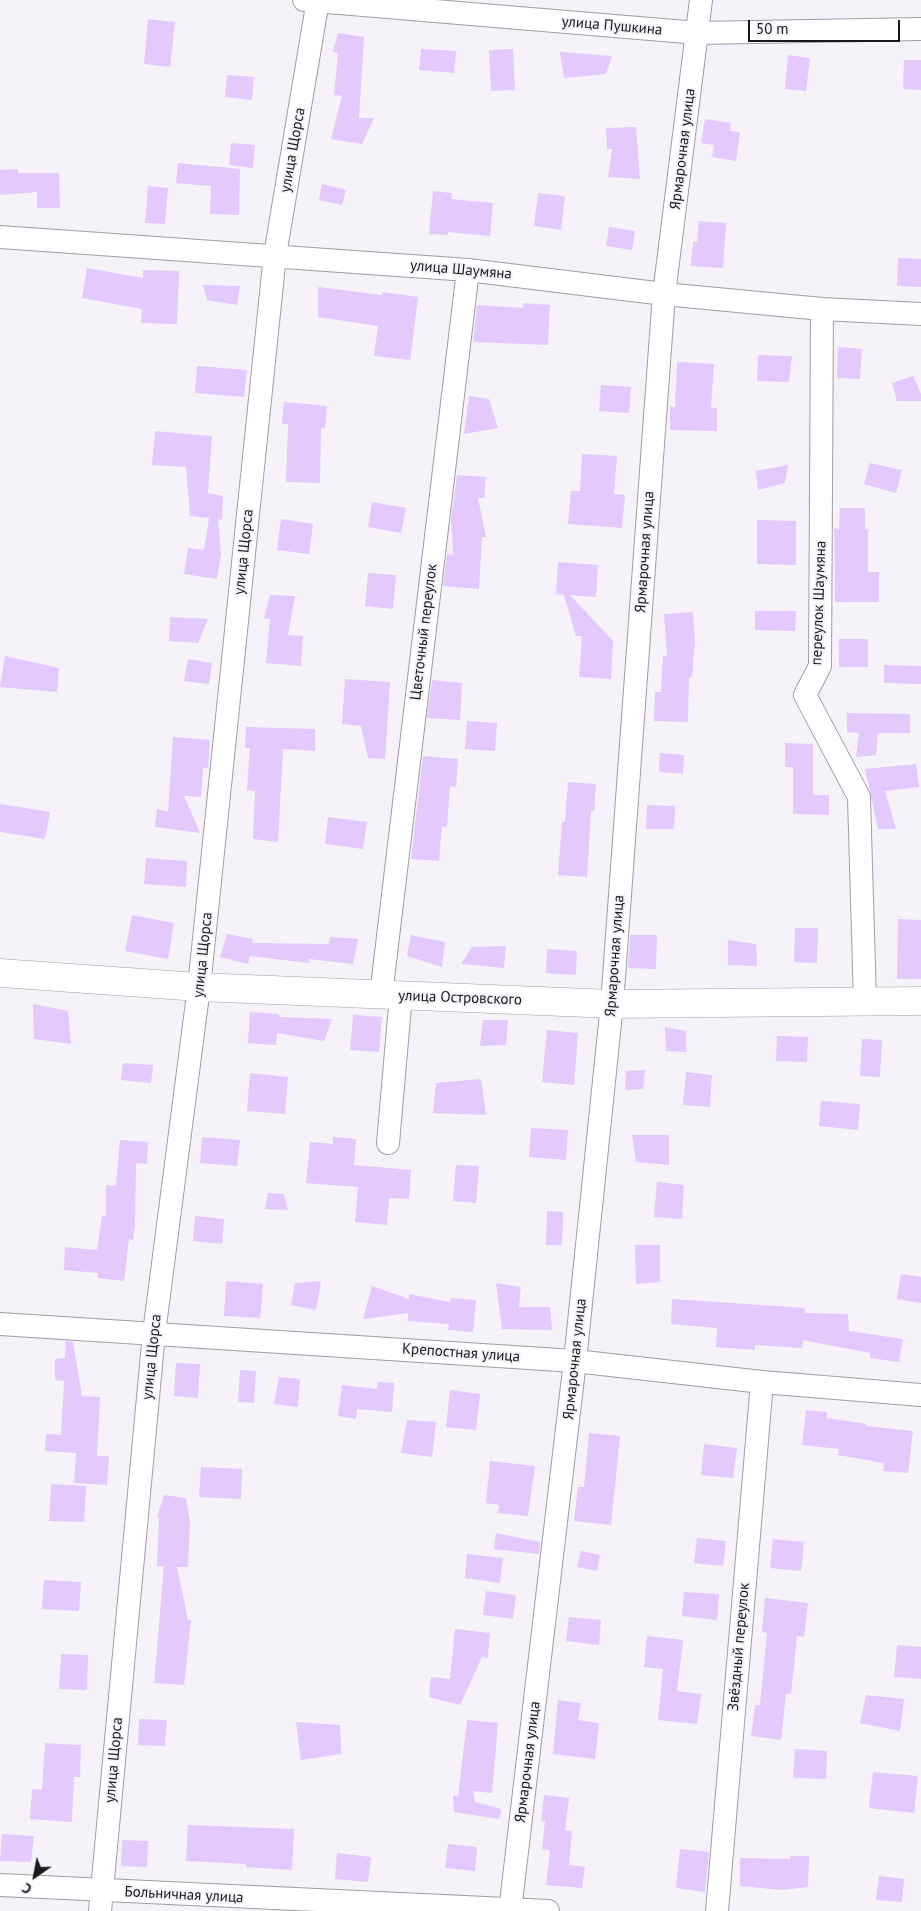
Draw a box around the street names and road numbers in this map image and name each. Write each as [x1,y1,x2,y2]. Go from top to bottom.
street label: улица Пушкина [561,13,663,39]
street label: Ярмарочная улица [667,87,699,211]
street label: улица Щорса [277,106,309,194]
street label: улица Шаумяна [409,257,513,283]
street label: Ярмарочная улица [632,490,658,614]
street label: улица Щорса [231,508,257,596]
street label: переулок Шаумяна [808,540,830,666]
street label: Цветочный переулок [407,563,441,701]
street label: Ярмарочная улица [602,894,628,1018]
street label: улица Щорса [190,911,216,999]
street label: улица Островского [398,987,522,1009]
street label: Ярмарочная улица [560,1297,590,1421]
street label: улица Щорса [139,1313,165,1401]
street label: Крепостная улица [401,1340,521,1366]
street label: Звёздный переулок [724,1582,754,1712]
street label: Ярмарочная улица [512,1700,544,1824]
street label: улица Щорса [101,1716,127,1804]
street label: Больничная улица [124,1883,244,1907]

